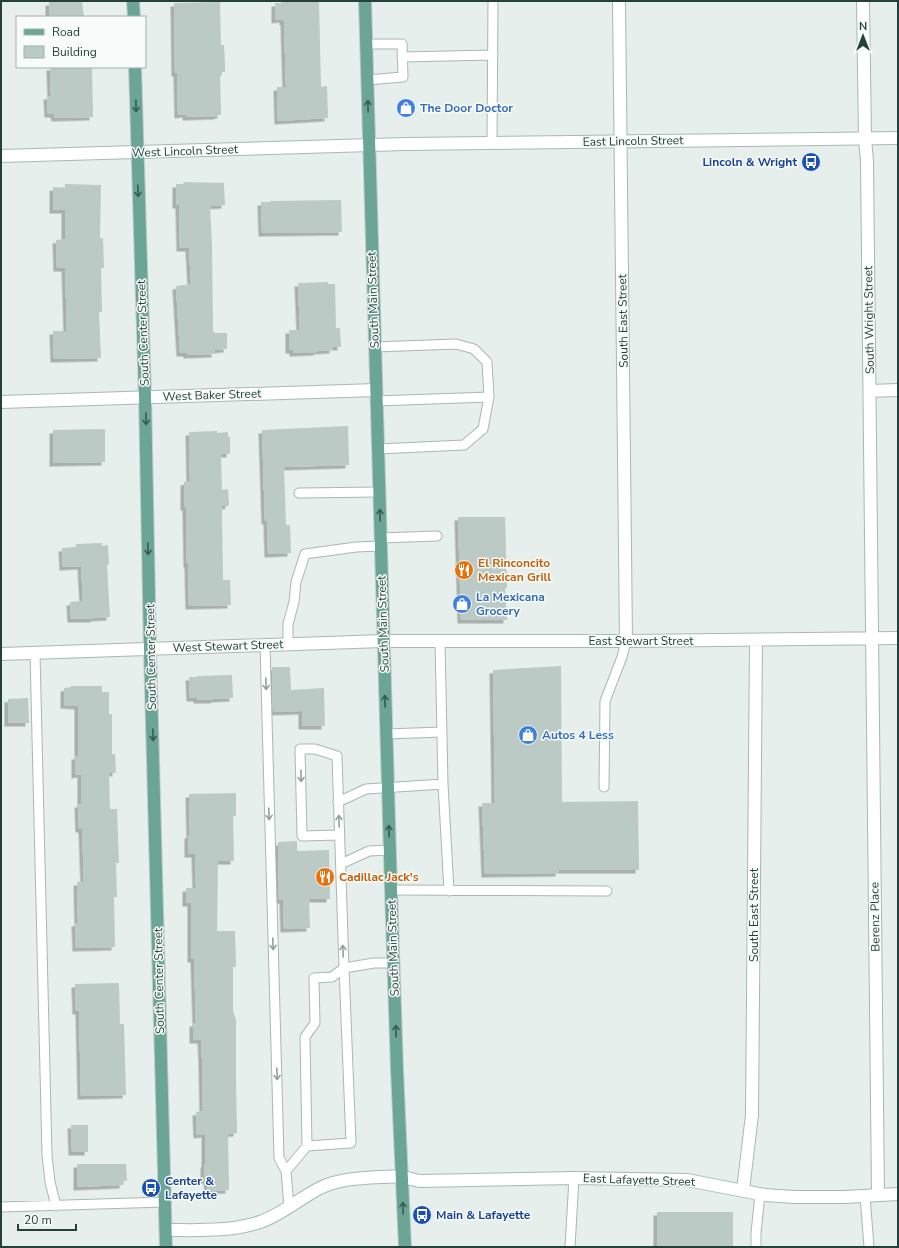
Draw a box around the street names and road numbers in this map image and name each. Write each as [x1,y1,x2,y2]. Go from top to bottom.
street label: East Lincoln Street [583,132,684,150]
street label: West Lincoln Street [132,141,239,161]
street label: South Main Street [363,250,383,349]
street label: South Wright Street [860,265,878,374]
street label: South East Street [614,273,632,368]
street label: South Center Street [133,279,153,386]
street label: West Baker Street [162,385,262,405]
street label: South Main Street [373,574,393,673]
street label: South Center Street [142,603,160,710]
street label: East Stewart Street [588,633,694,649]
street label: West Stewart Street [172,636,284,656]
street label: South East Street [746,867,762,962]
street label: Berenz Place [866,882,884,952]
street label: South Main Street [383,898,403,997]
street label: South Center Street [150,927,168,1034]
street label: East Lafayette Street [583,1170,696,1190]

